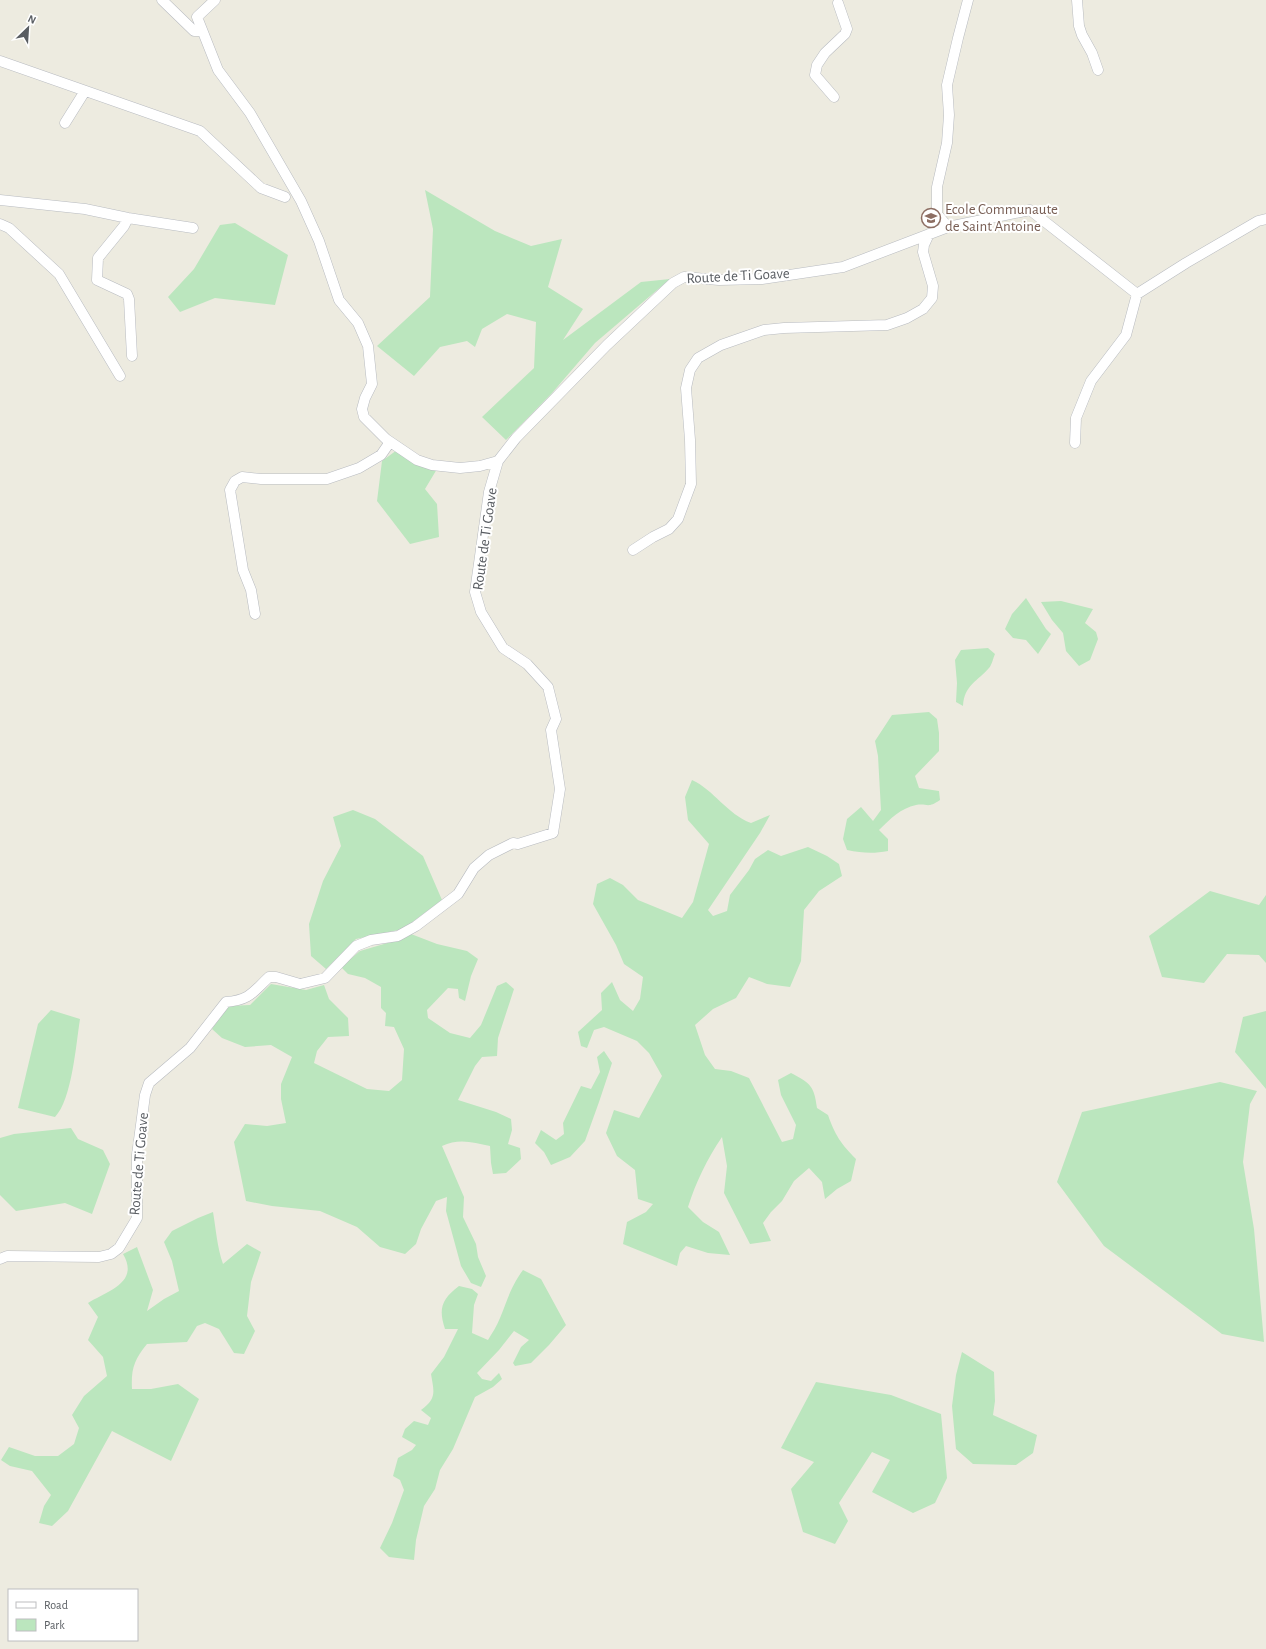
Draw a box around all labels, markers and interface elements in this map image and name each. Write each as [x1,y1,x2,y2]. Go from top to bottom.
north arrow [8,8,48,48]
text: N [26,13,38,26]
place label: Ecole Communaute de Saint Antoine [945,202,1058,234]
school or university icon: Ecole Communaute de Saint Antoine [920,207,942,229]
street label: Route de Ti Goave [686,266,790,286]
street label: Route de Ti Goave [470,487,500,591]
street label: Route de Ti Goave [127,1112,151,1216]
legend [8,1589,138,1641]
text: Road [44,1599,68,1611]
text: Park [44,1619,65,1631]

